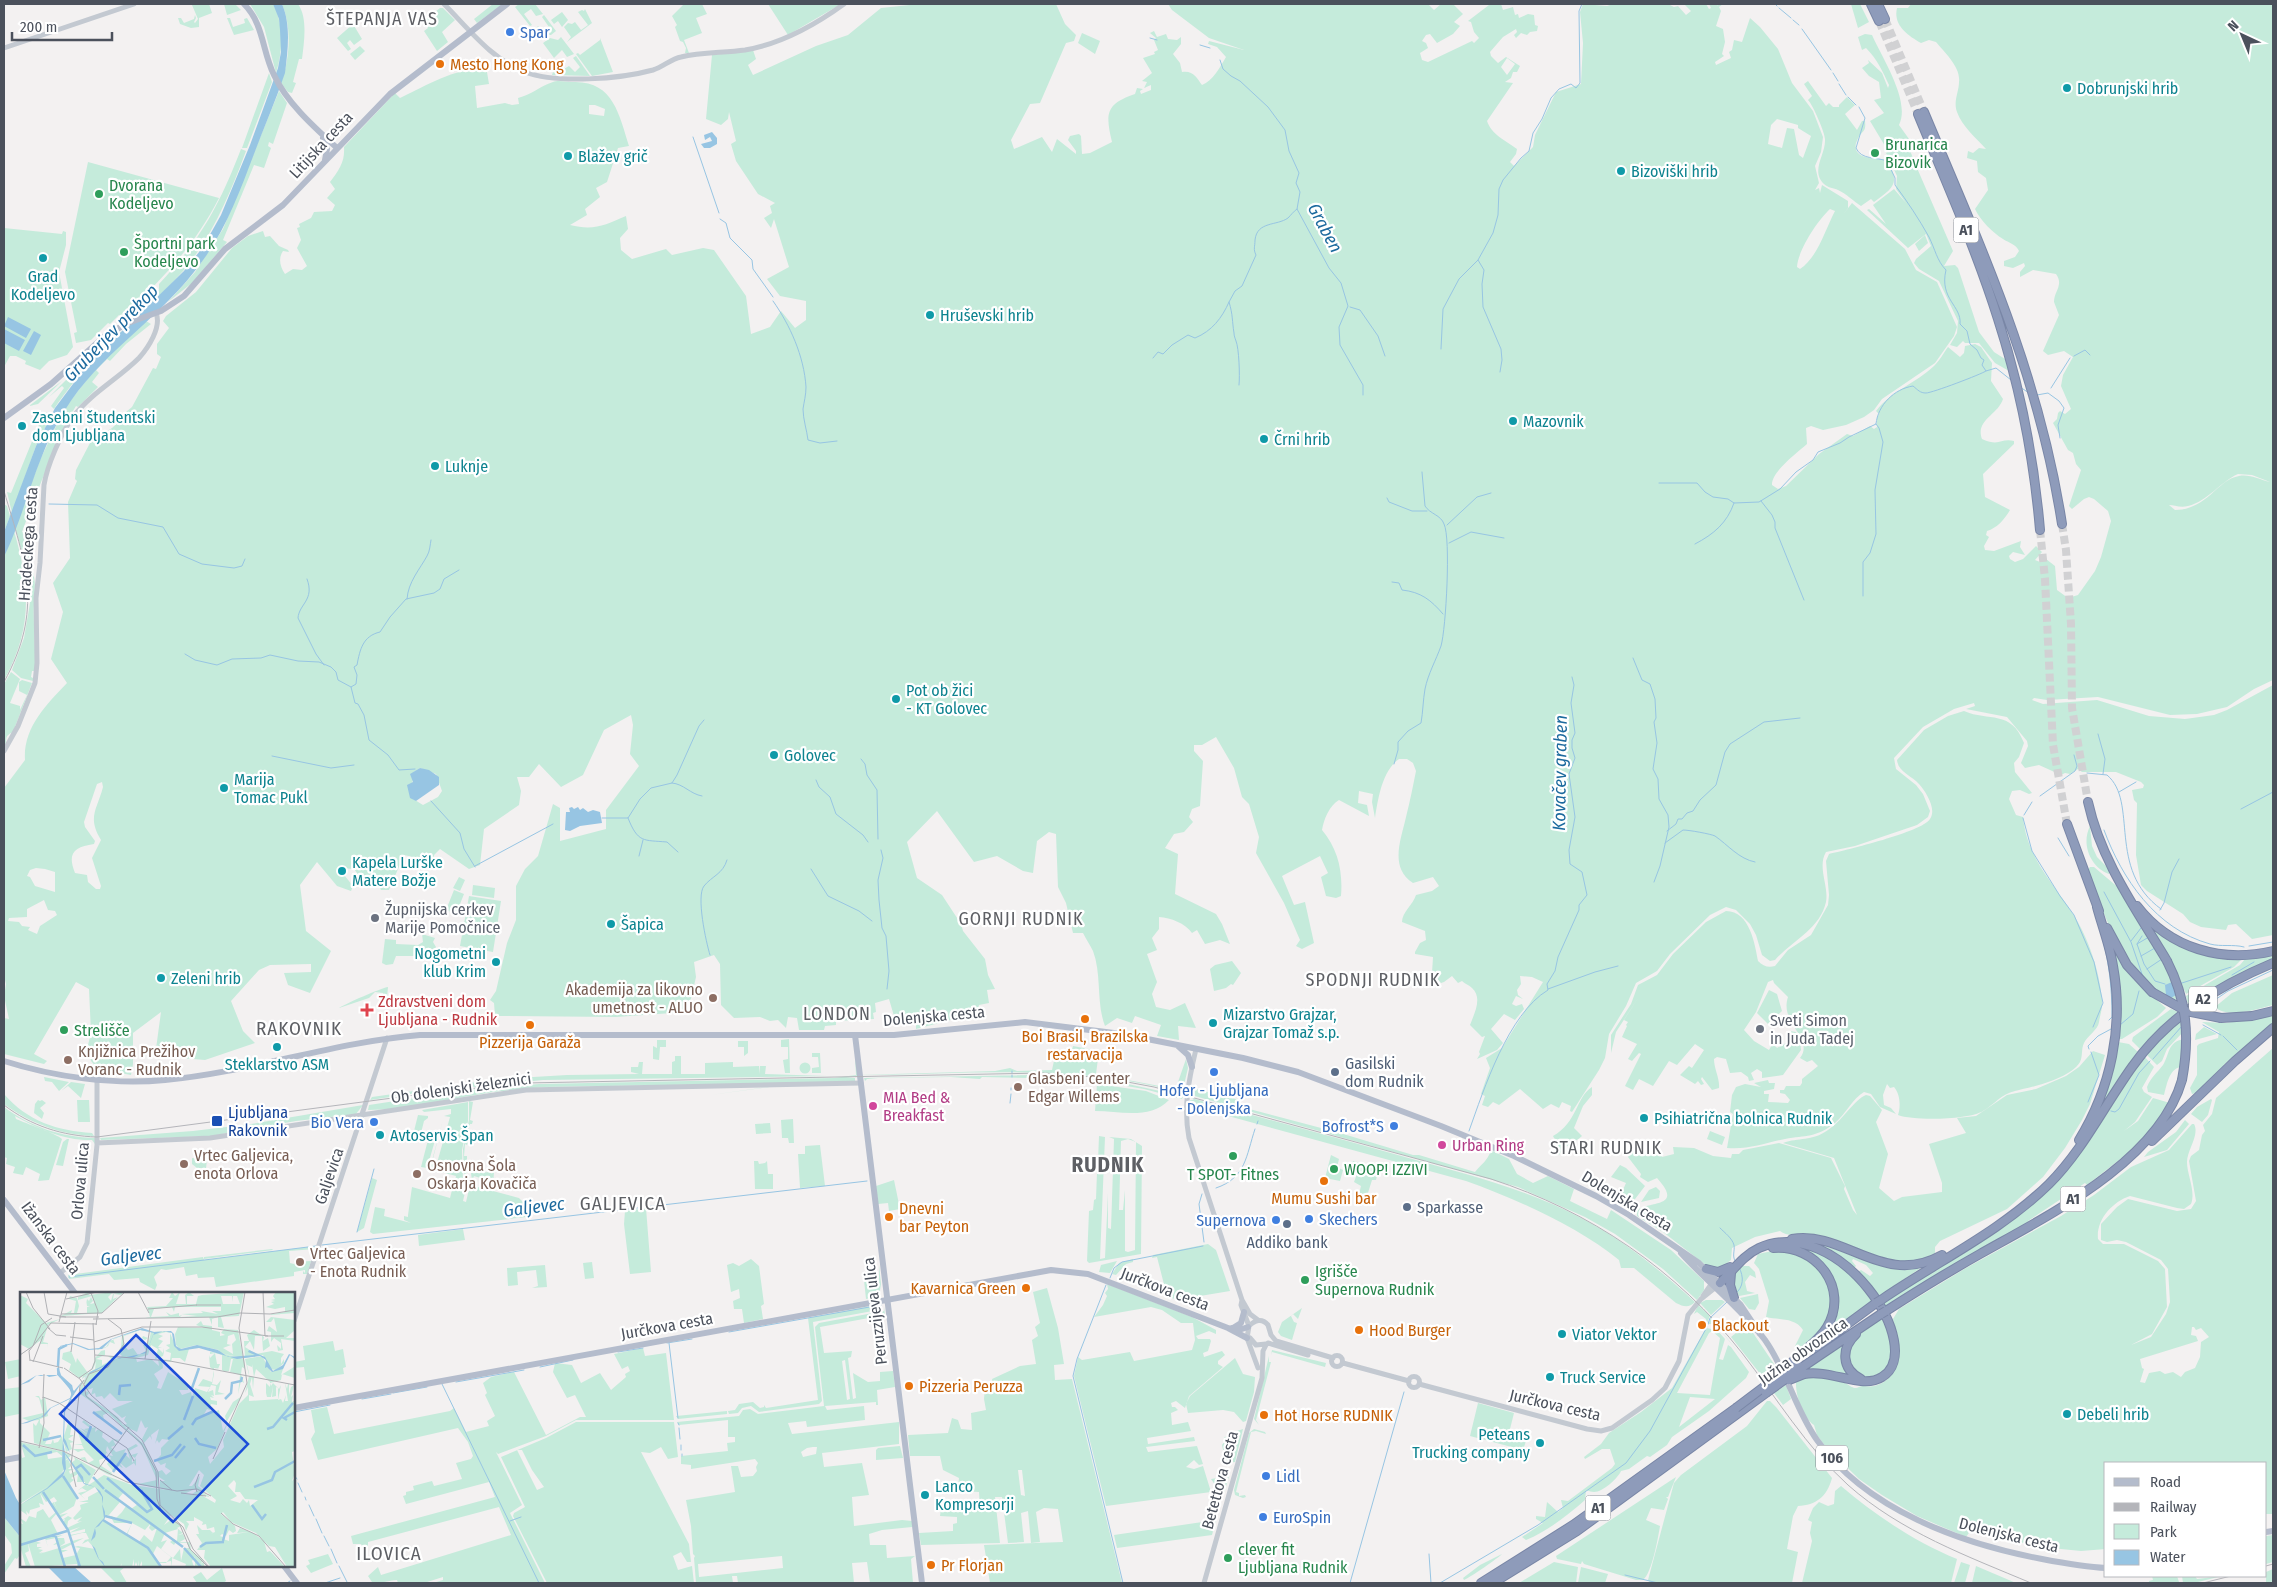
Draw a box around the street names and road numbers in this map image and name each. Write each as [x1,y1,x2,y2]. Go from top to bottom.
street label: Litijska cesta [285,108,357,182]
road number: A1 [1954,218,1978,242]
street label: Hradeckega cesta [15,486,41,602]
road number: A2 [2189,986,2217,1012]
street label: Dolenjska cesta [882,1002,986,1030]
street label: Ob dolenjski železnici [390,1069,532,1107]
street label: Orlova ulica [67,1141,93,1221]
street label: Galjevica [310,1145,348,1207]
street label: Dolenjska cesta [1578,1167,1676,1236]
road number: A1 [2060,1186,2086,1212]
street label: Ižanska cesta [17,1198,85,1278]
street label: Peruzzijeva ulica [859,1256,891,1366]
street label: Jurčkova cesta [1118,1263,1212,1315]
street label: Jurčkova cesta [619,1309,715,1343]
street label: Južna obvoznica [1755,1313,1851,1389]
street label: Jurčkova cesta [1507,1385,1603,1425]
street label: Betettova cesta [1198,1429,1242,1531]
road number: 106 [1816,1446,1848,1470]
road number: A1 [1586,1496,1610,1520]
street label: Dolenjska cesta [1957,1513,2061,1557]

